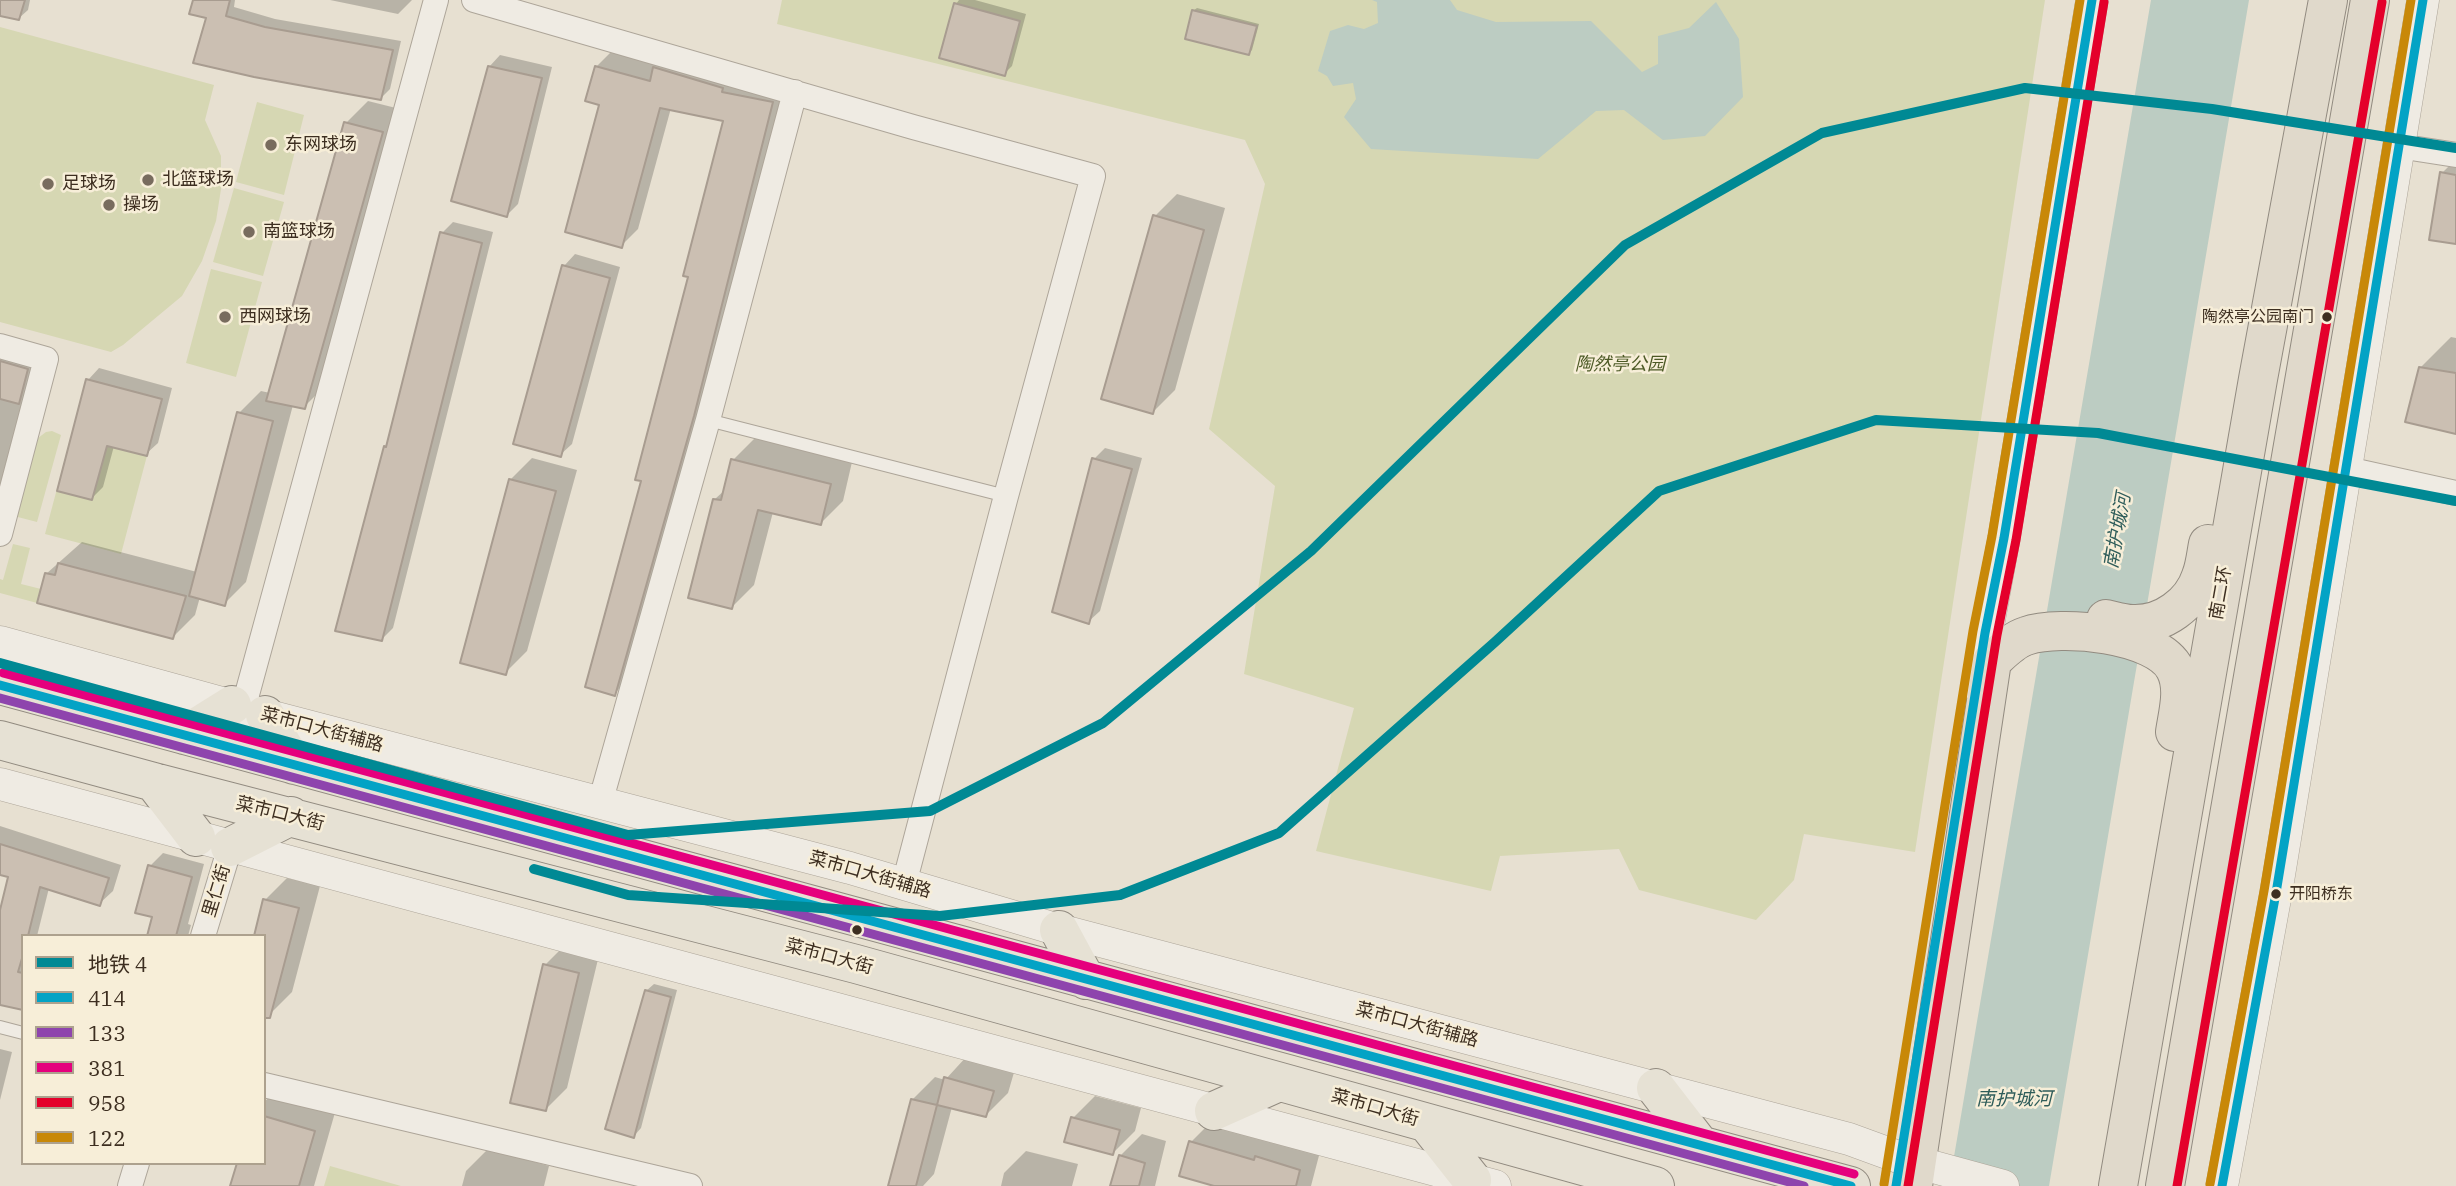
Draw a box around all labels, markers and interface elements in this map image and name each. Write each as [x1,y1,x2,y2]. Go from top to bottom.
place label: 东网球场 [285,134,357,156]
marker: 东网球场 [263,137,279,153]
place label: 北篮球场 [162,169,234,191]
marker: 北篮球场 [140,172,156,188]
place label: 足球场 [62,173,116,195]
marker: 足球场 [40,176,56,192]
place label: 操场 [123,194,159,216]
marker: 操场 [101,197,117,213]
place label: 南篮球场 [263,221,335,243]
marker: 南篮球场 [241,224,257,240]
place label: 西网球场 [239,306,311,328]
place label: 陶然亭公园南门 [2202,307,2314,327]
marker: 西网球场 [217,309,233,325]
marker: 陶然亭公园南门 [2320,310,2334,324]
park label: 陶然亭公园 [1575,354,1665,376]
water label: 南护城河 [2100,492,2136,570]
street label: 南二环 [2206,565,2236,621]
street label: 菜市口大街辅路 [258,703,386,757]
street label: 菜市口大街 [234,793,326,835]
street label: 菜市口大街辅路 [806,847,934,903]
street label: 里仁街 [199,862,235,920]
place label: 开阳桥东 [2289,884,2353,904]
marker: 开阳桥东 [2269,887,2283,901]
unlabelled marker [850,923,864,937]
legend [21,934,266,1165]
street label: 菜市口大街 [783,935,875,979]
text: 地铁 4 [88,950,147,978]
text: 414 [88,984,126,1012]
street label: 菜市口大街辅路 [1353,998,1481,1052]
text: 133 [88,1019,126,1047]
text: 381 [88,1054,126,1082]
street label: 菜市口大街 [1329,1085,1421,1131]
text: 958 [88,1089,126,1117]
water label: 南护城河 [1976,1089,2052,1111]
text: 122 [88,1124,126,1152]

